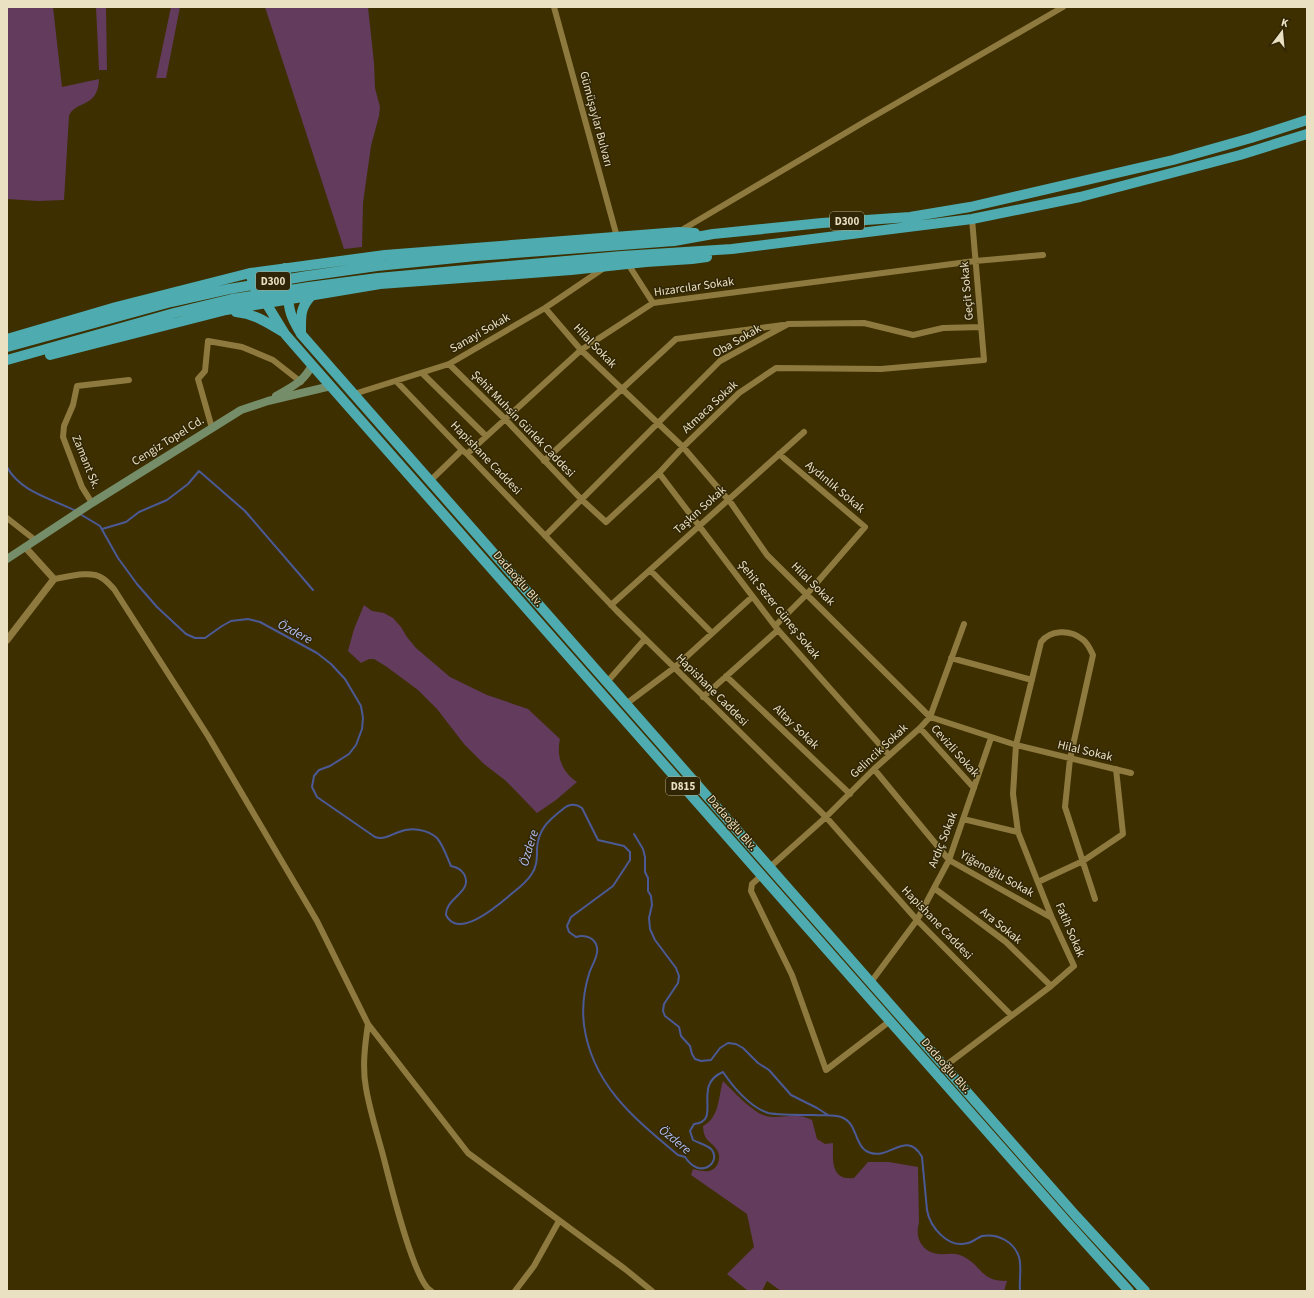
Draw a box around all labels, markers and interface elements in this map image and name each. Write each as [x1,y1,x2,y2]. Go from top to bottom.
north arrow [1262,12,1302,52]
text: K [1279,15,1290,31]
street label: Gümüşaylar Bulvarı [575,69,617,169]
road number: D300 [830,212,864,230]
street label: Geçit Sokak [956,261,978,321]
road number: D300 [256,272,290,290]
street label: Hızarcılar Sokak [653,273,735,301]
street label: Sanayi Sokak [447,309,513,357]
street label: Hilal Sokak [569,320,621,372]
street label: Oba Sokak [710,320,765,362]
street label: Şehit Muhsin Gürlek Caddesi [467,367,579,481]
street label: Atmaca Sokak [678,377,742,437]
street label: Cengiz Topel Cd. [128,412,208,470]
street label: Hapishane Caddesi [446,418,526,499]
street label: Zamant Sk. [67,432,105,492]
street label: Aydınlık Sokak [801,457,869,517]
street label: Taşkın Sokak [670,482,730,538]
street label: Dadaoğlu Blv. [489,547,547,611]
street label: Şehit Sezer Güneş Sokak [734,557,824,663]
street label: Hilal Sokak [787,558,839,610]
water label: Özdere [274,615,316,649]
street label: Hapishane Caddesi [672,650,752,730]
street label: Altay Sokak [769,701,823,753]
street label: Gelincik Sokak [846,720,912,782]
street label: Cevizli Sokak [927,721,983,781]
street label: Hilal Sokak [1056,736,1114,766]
road number: D815 [666,777,700,795]
street label: Dadaoğlu Blv. [703,791,761,855]
street label: Ardıç Sokak [924,810,962,870]
water label: Özdere [515,828,543,868]
street label: Yiğenoğlu Sokak [956,846,1037,901]
street label: Hapishane Caddesi [897,883,977,964]
street label: Fatih Sokak [1051,900,1089,960]
street label: Ara Sokak [976,904,1026,948]
street label: Dadaoğlu Blv. [917,1034,975,1098]
water label: Özdere [655,1121,695,1159]

